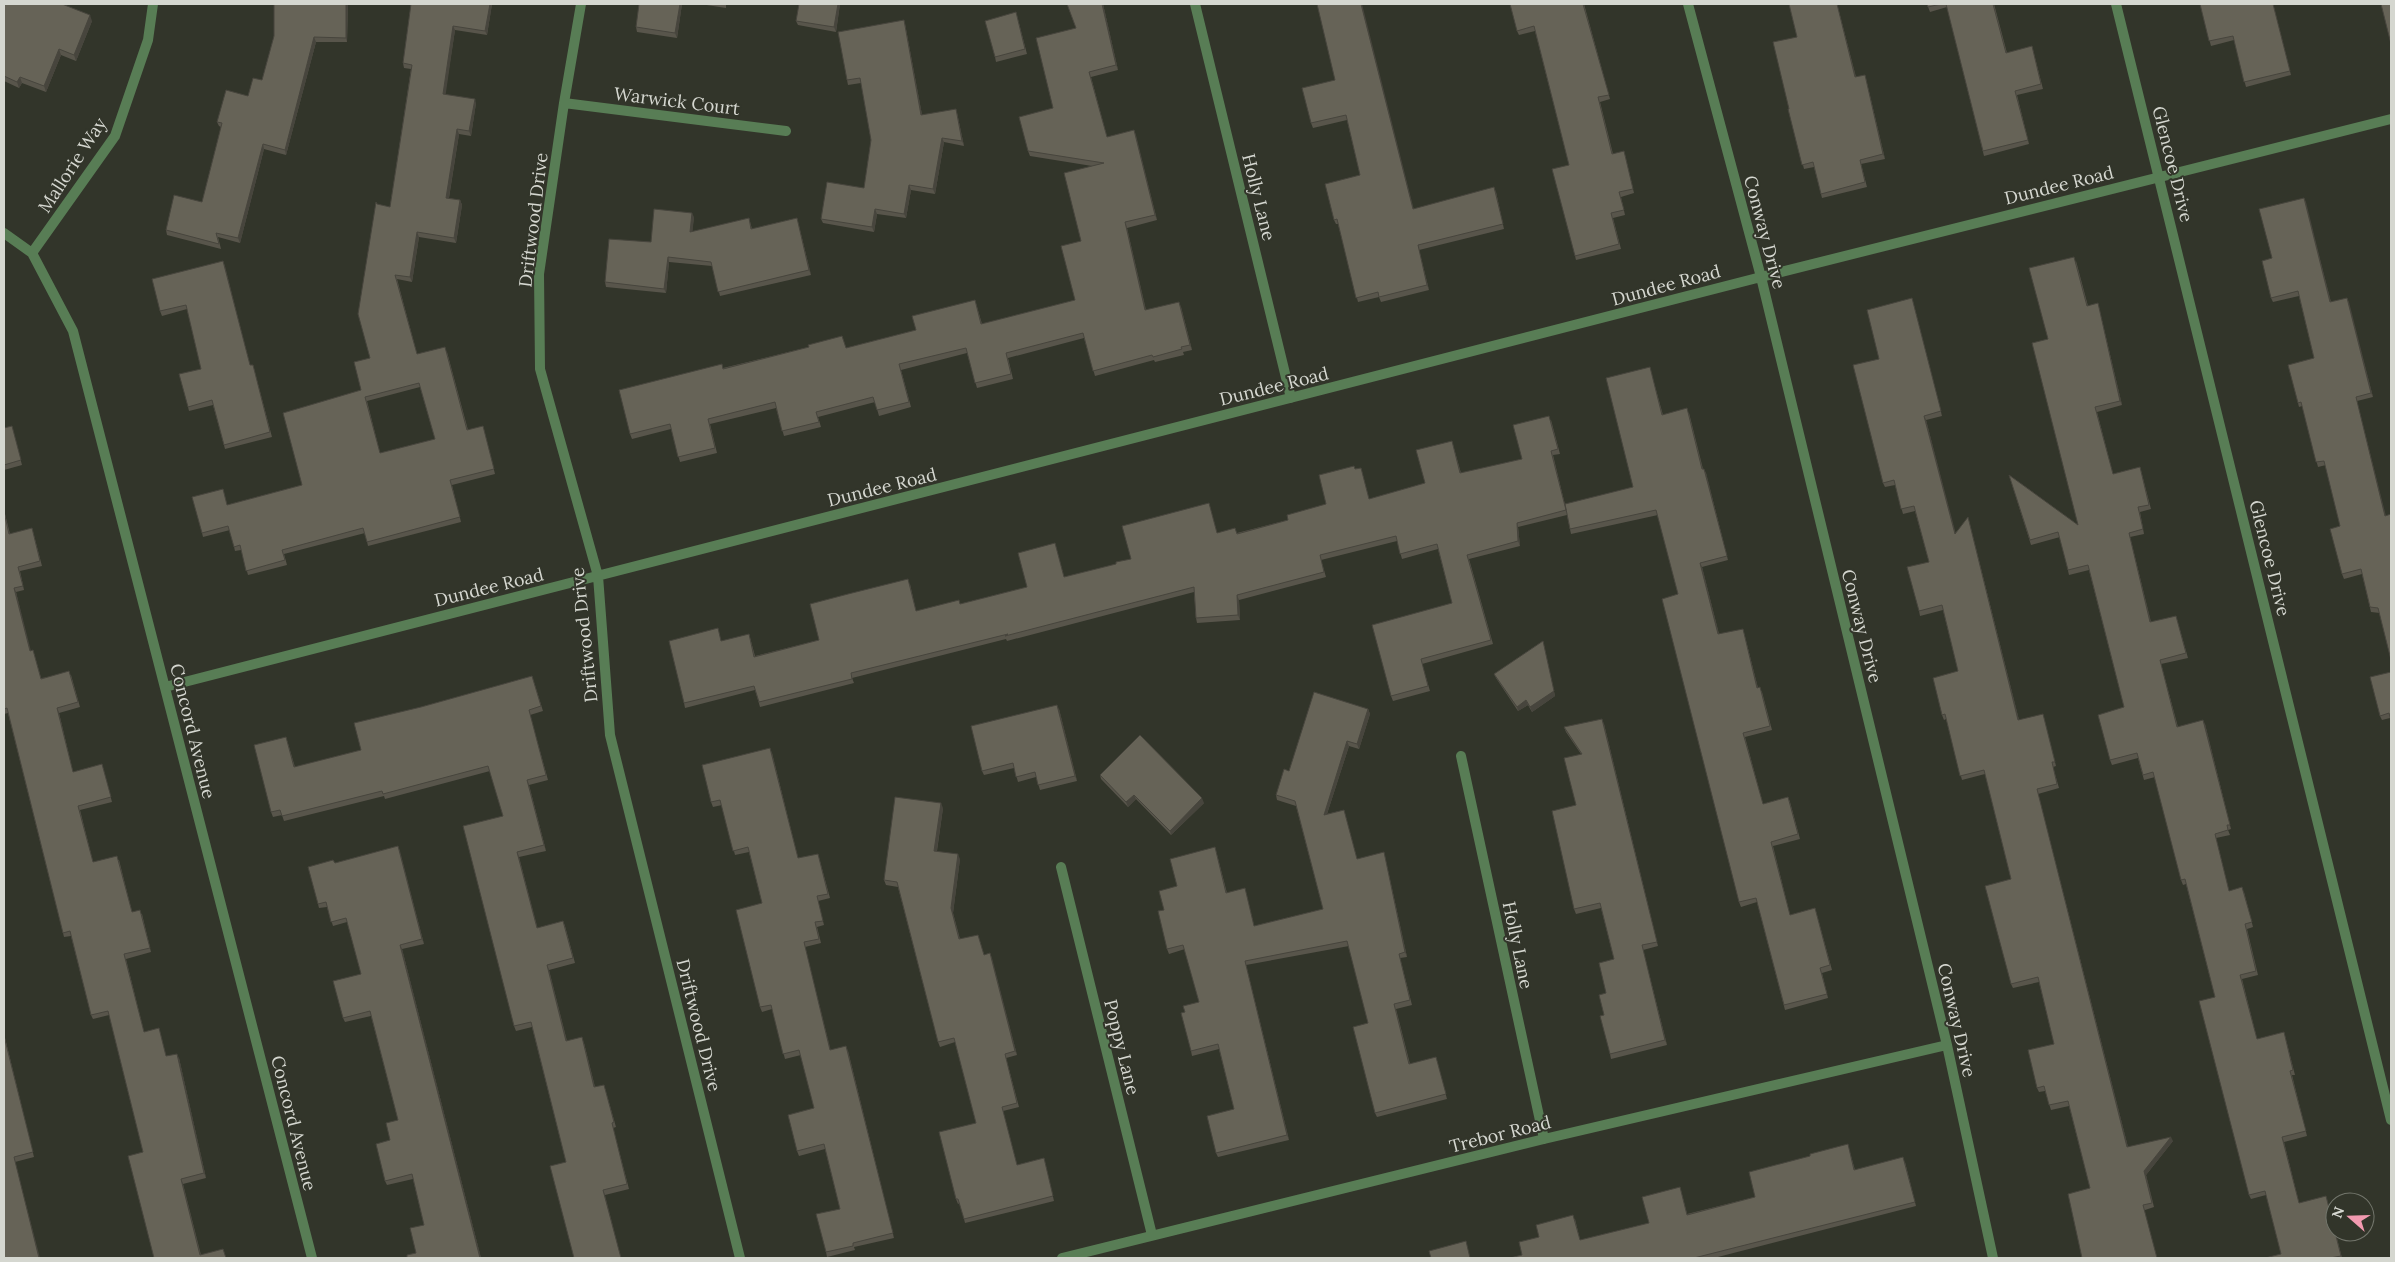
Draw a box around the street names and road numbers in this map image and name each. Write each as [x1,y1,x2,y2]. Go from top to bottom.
street label: Warwick Court [613,82,741,120]
street label: Glencoe Drive [2147,104,2199,225]
street label: Mallorie Way [33,112,112,217]
street label: Driftwood Drive [513,151,553,289]
street label: Holly Lane [1237,151,1281,243]
street label: Dundee Road [2002,160,2116,210]
street label: Conway Drive [1739,173,1791,291]
street label: Dundee Road [1609,259,1723,311]
street label: Dundee Road [1217,361,1331,411]
street label: Dundee Road [825,462,939,512]
street label: Glencoe Drive [2244,498,2296,619]
street label: Dundee Road [432,562,546,612]
street label: Driftwood Drive [565,566,603,704]
street label: Conway Drive [1837,567,1887,685]
street label: Concord Avenue [165,661,221,801]
street label: Holly Lane [1498,899,1539,991]
street label: Driftwood Drive [671,956,727,1094]
street label: Conway Drive [1933,961,1981,1079]
street label: Poppy Lane [1099,997,1145,1097]
street label: Concord Avenue [266,1053,322,1193]
street label: Trebor Road [1447,1110,1553,1158]

